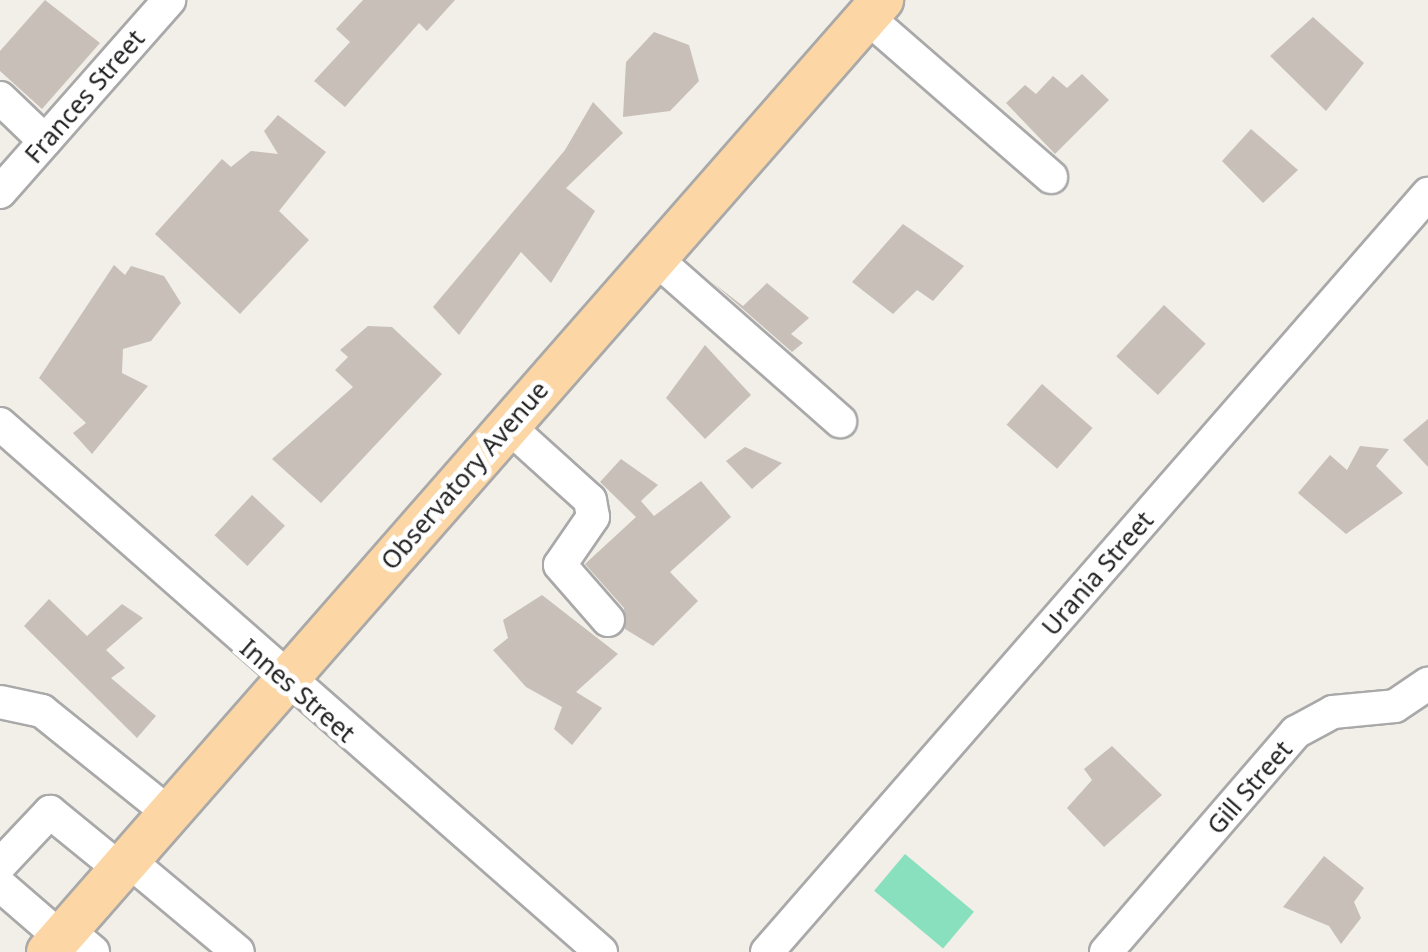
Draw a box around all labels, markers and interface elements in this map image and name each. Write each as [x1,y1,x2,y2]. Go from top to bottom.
street label: Frances Street [18,23,150,169]
street label: Observatory Avenue [374,375,554,575]
street label: Urania Street [1035,505,1159,641]
street label: Innes Street [235,632,361,748]
street label: Gill Street [1200,734,1298,840]

